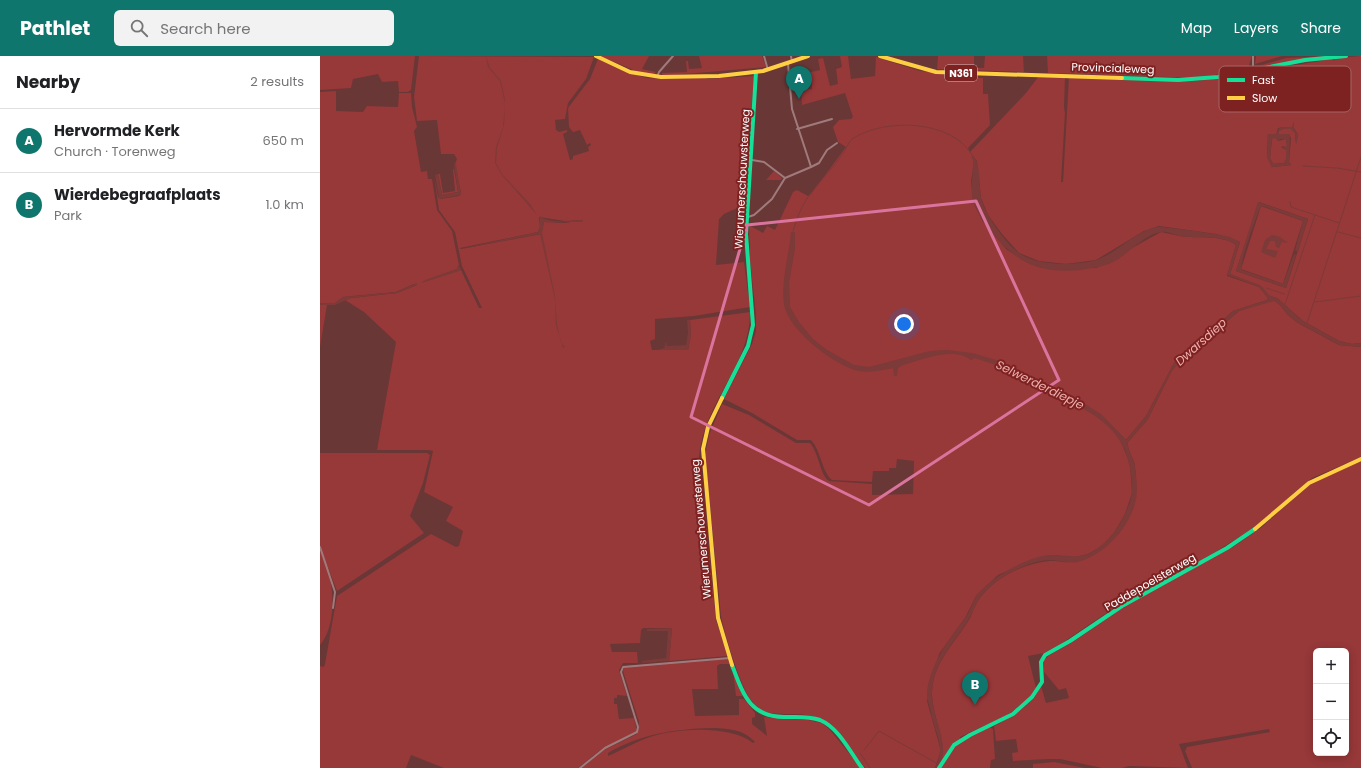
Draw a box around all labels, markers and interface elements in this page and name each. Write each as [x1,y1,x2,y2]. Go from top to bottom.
search box [114,10,394,46]
text: Pathlet [20,15,90,42]
icon: search [128,17,150,39]
text: Search here [160,18,251,39]
text: Map [1181,18,1212,38]
text: Layers [1234,18,1278,38]
text: Share [1300,18,1341,38]
street label: Provincialeweg [1071,59,1155,77]
road number: N361 [945,65,977,81]
pin: A [786,66,812,99]
legend [1219,66,1351,112]
text: Nearby [16,70,80,94]
text: 2 results [250,72,304,91]
text: Fast [1252,72,1275,88]
text: Slow [1252,90,1277,106]
street label: Wierumerschouwsterweg [730,109,754,249]
text: Hervormde Kerk [54,120,180,141]
text: A [24,131,34,150]
text: 650 m [263,131,304,150]
text: Church · Torenweg [54,142,176,161]
text: Wierdebegraafplaats [54,184,221,205]
text: B [25,195,33,214]
text: 1.0 km [265,195,304,214]
text: Park [54,206,82,225]
your location [894,314,914,334]
water label: Dwarsdiep [1171,314,1230,369]
water label: Selwerderdiepje [993,356,1088,414]
street label: Wierumerschouwsterweg [687,458,715,600]
street label: Paddepoelsterweg [1101,549,1199,615]
map controls [1313,648,1349,756]
button: + [1313,648,1349,684]
pin: B [962,672,988,705]
button: − [1313,684,1349,720]
button: locate [1313,720,1349,756]

